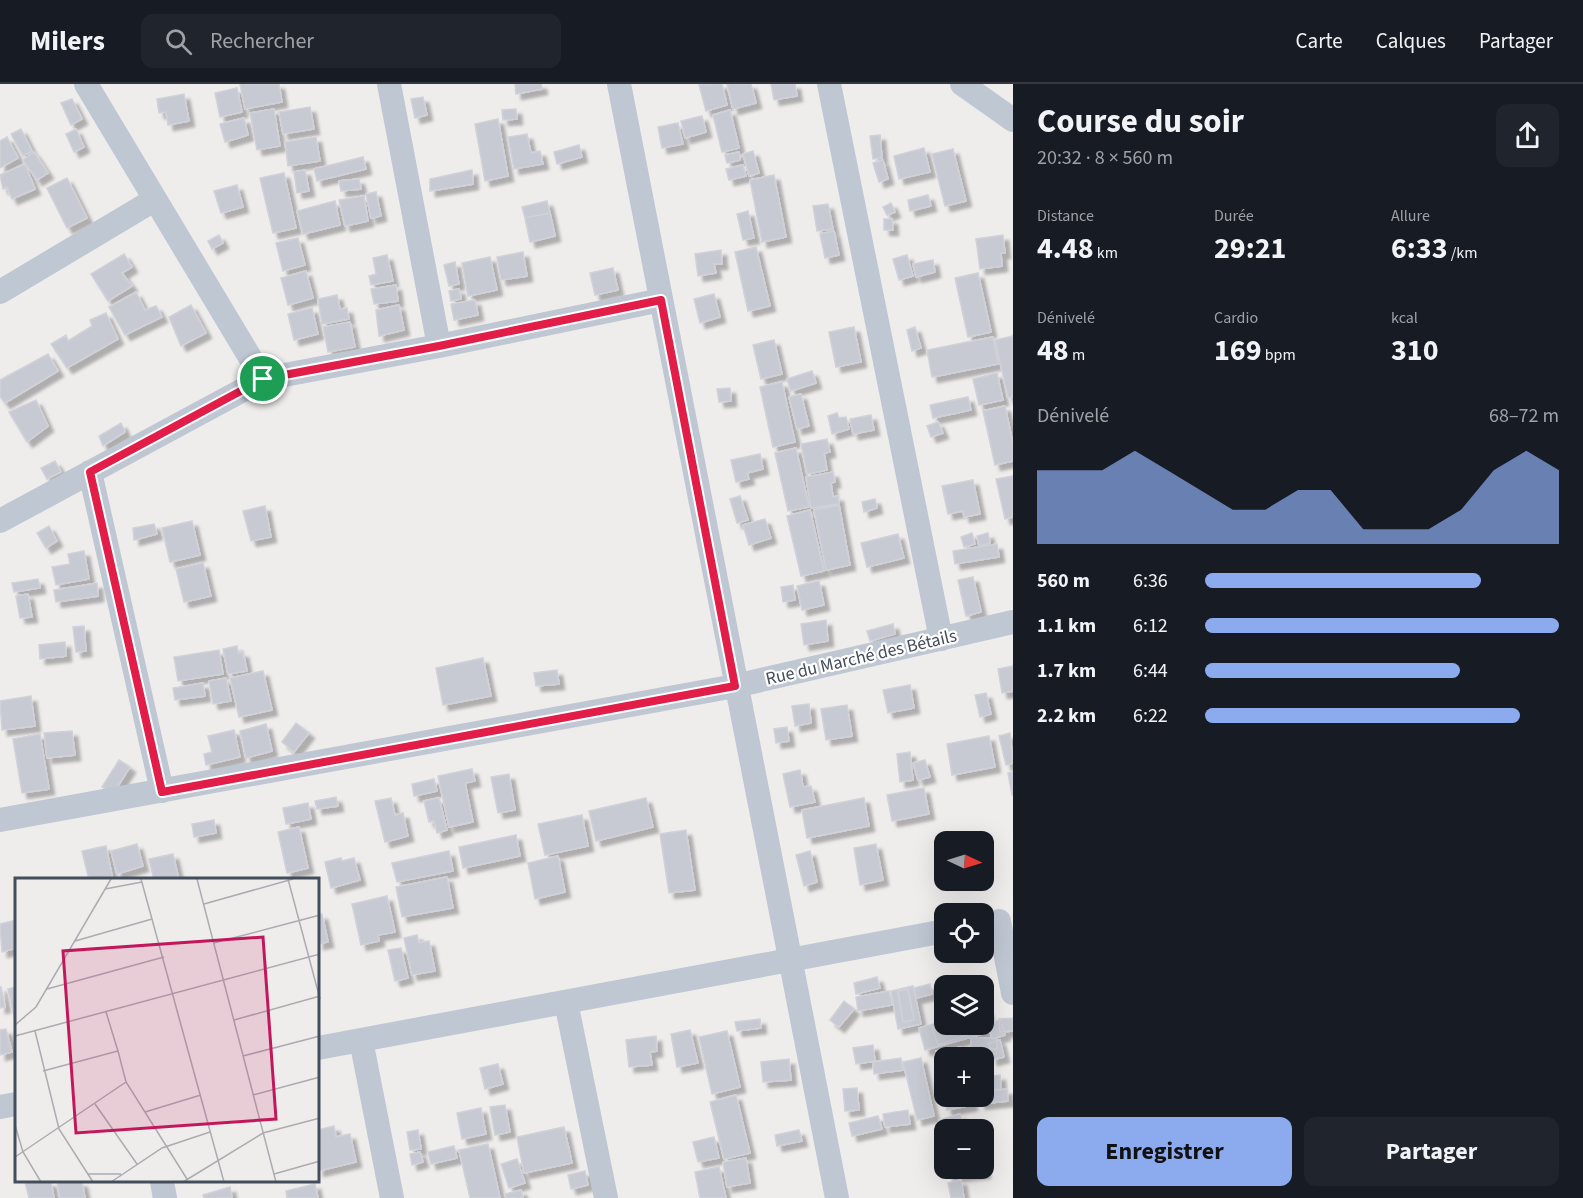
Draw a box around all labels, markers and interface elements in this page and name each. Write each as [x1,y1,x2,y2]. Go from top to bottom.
search box [141,14,561,68]
text: Milers [30,21,105,61]
icon: search [162,25,195,58]
text: Rechercher [210,25,314,57]
text: Carte [1296,26,1343,56]
text: Calques [1376,26,1446,56]
text: Partager [1479,26,1553,56]
text: Course du soir [1037,98,1244,145]
button: share [1496,104,1559,167]
text: 20:32 · 8 × 560 m [1037,144,1173,172]
text: Distance [1037,205,1094,227]
text: Durée [1214,205,1254,227]
text: Allure [1391,205,1430,227]
text: 4.48 [1037,227,1094,270]
text: 29:21 [1214,227,1286,270]
text: 6:33 [1391,227,1448,270]
text: km [1094,242,1118,264]
text: /km [1448,242,1478,264]
text: Dénivelé [1037,307,1095,329]
text: Cardio [1214,307,1258,329]
text: kcal [1391,307,1418,329]
text: 48 [1037,329,1069,372]
text: 169 [1214,329,1262,372]
text: 310 [1391,329,1439,372]
text: m [1069,344,1085,366]
text: bpm [1262,344,1296,366]
pin [237,353,288,404]
icon: arrive [246,362,279,395]
text: Dénivelé [1037,402,1109,430]
text: 68–72 m [1489,402,1559,430]
text: 560 m [1037,567,1090,595]
text: 6:36 [1133,567,1168,595]
text: 1.1 km [1037,612,1096,640]
text: 6:12 [1133,612,1168,640]
street label: Rue du Marché des Bétails [763,623,959,692]
text: 1.7 km [1037,657,1096,685]
text: 6:44 [1133,657,1168,685]
text: 2.2 km [1037,702,1096,730]
text: 6:22 [1133,702,1168,730]
north arrow [934,831,994,891]
map controls [934,831,994,1179]
inset map [15,878,320,1183]
button: locate [934,903,994,963]
button: layers [934,975,994,1035]
button: + [934,1047,994,1107]
button: Enregistrer [1037,1117,1292,1186]
button: Partager [1304,1117,1559,1186]
button: − [934,1119,994,1179]

